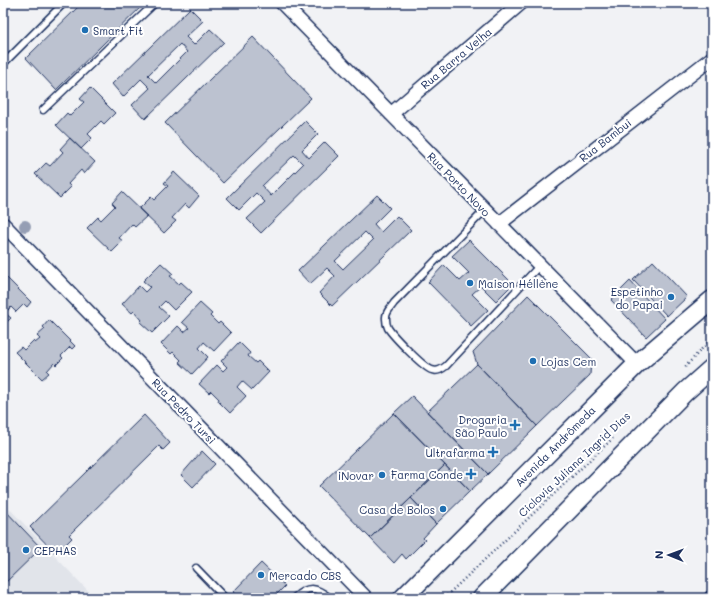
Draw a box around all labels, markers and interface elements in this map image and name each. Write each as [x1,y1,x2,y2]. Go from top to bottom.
place label: Smart Fit [93,23,143,38]
street label: Rua Barra Velha [417,24,495,92]
marker: Smart Fit [80,25,90,35]
street label: Rua Bambui [576,115,634,165]
street label: Rua Porto Novo [424,149,494,220]
place label: Maison Héllène [478,276,559,291]
marker: Maison Héllène [465,278,475,288]
place label: Espetinho do Papai [611,284,663,312]
marker: Espetinho do Papai [666,292,676,302]
place label: Lojas Cem [541,354,596,369]
marker: Lojas Cem [528,356,538,366]
street label: Rua Pedro Tursi [149,375,219,447]
street label: Avenida Andrômeda [511,402,599,490]
street label: Ciclovia Juliana Ingrid Dias [515,408,633,520]
place label: Drogaria São Paulo [455,412,507,440]
marker: Drogaria São Paulo [510,420,520,430]
place label: Ultrafarma [425,445,485,460]
marker: Ultrafarma [488,447,498,457]
place label: Farma Conde [391,467,463,482]
place label: iNovar [338,468,374,483]
marker: Farma Conde [466,469,476,479]
marker: iNovar [377,470,387,480]
place label: Casa de Bolos [359,502,435,517]
marker: Casa de Bolos [438,504,448,514]
north arrow [649,535,689,575]
place label: CEPHAS [34,543,77,558]
marker: CEPHAS [21,545,31,555]
text: N [651,551,666,559]
place label: Mercado CBS [269,568,341,583]
marker: Mercado CBS [256,570,266,580]

